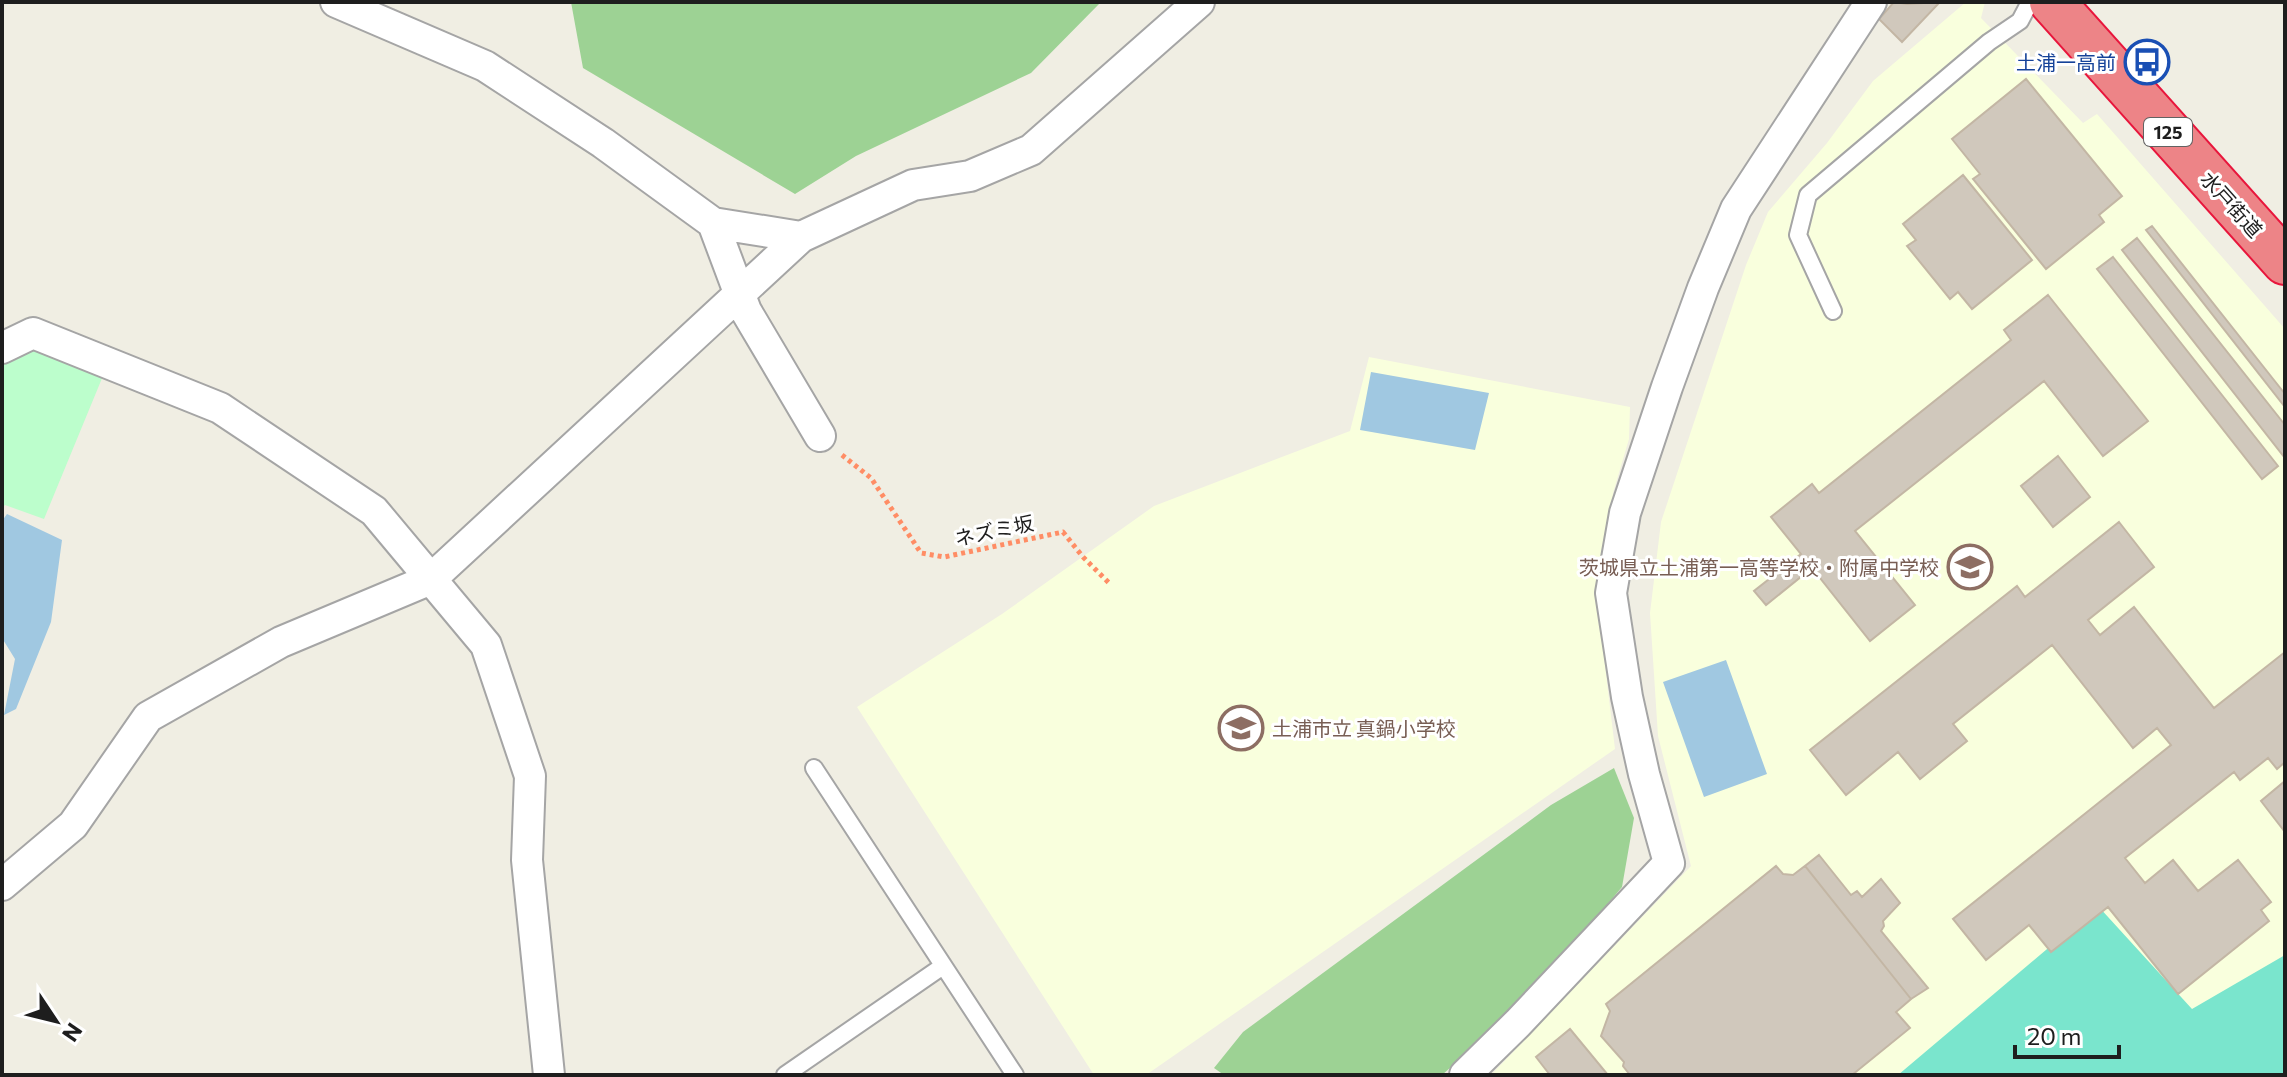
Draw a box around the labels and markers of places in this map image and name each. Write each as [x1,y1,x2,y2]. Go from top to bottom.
bus stop icon: 土浦一高前 [2123,38,2171,86]
place label: 土浦一高前 [2016,50,2116,74]
school or university icon: 茨城県立土浦第一高等学校・附属中学校 [1946,543,1994,591]
place label: 茨城県立土浦第一高等学校・附属中学校 [1579,555,1939,579]
school or university icon: 土浦市立 真鍋小学校 [1217,704,1265,752]
place label: 土浦市立 真鍋小学校 [1272,716,1456,740]

